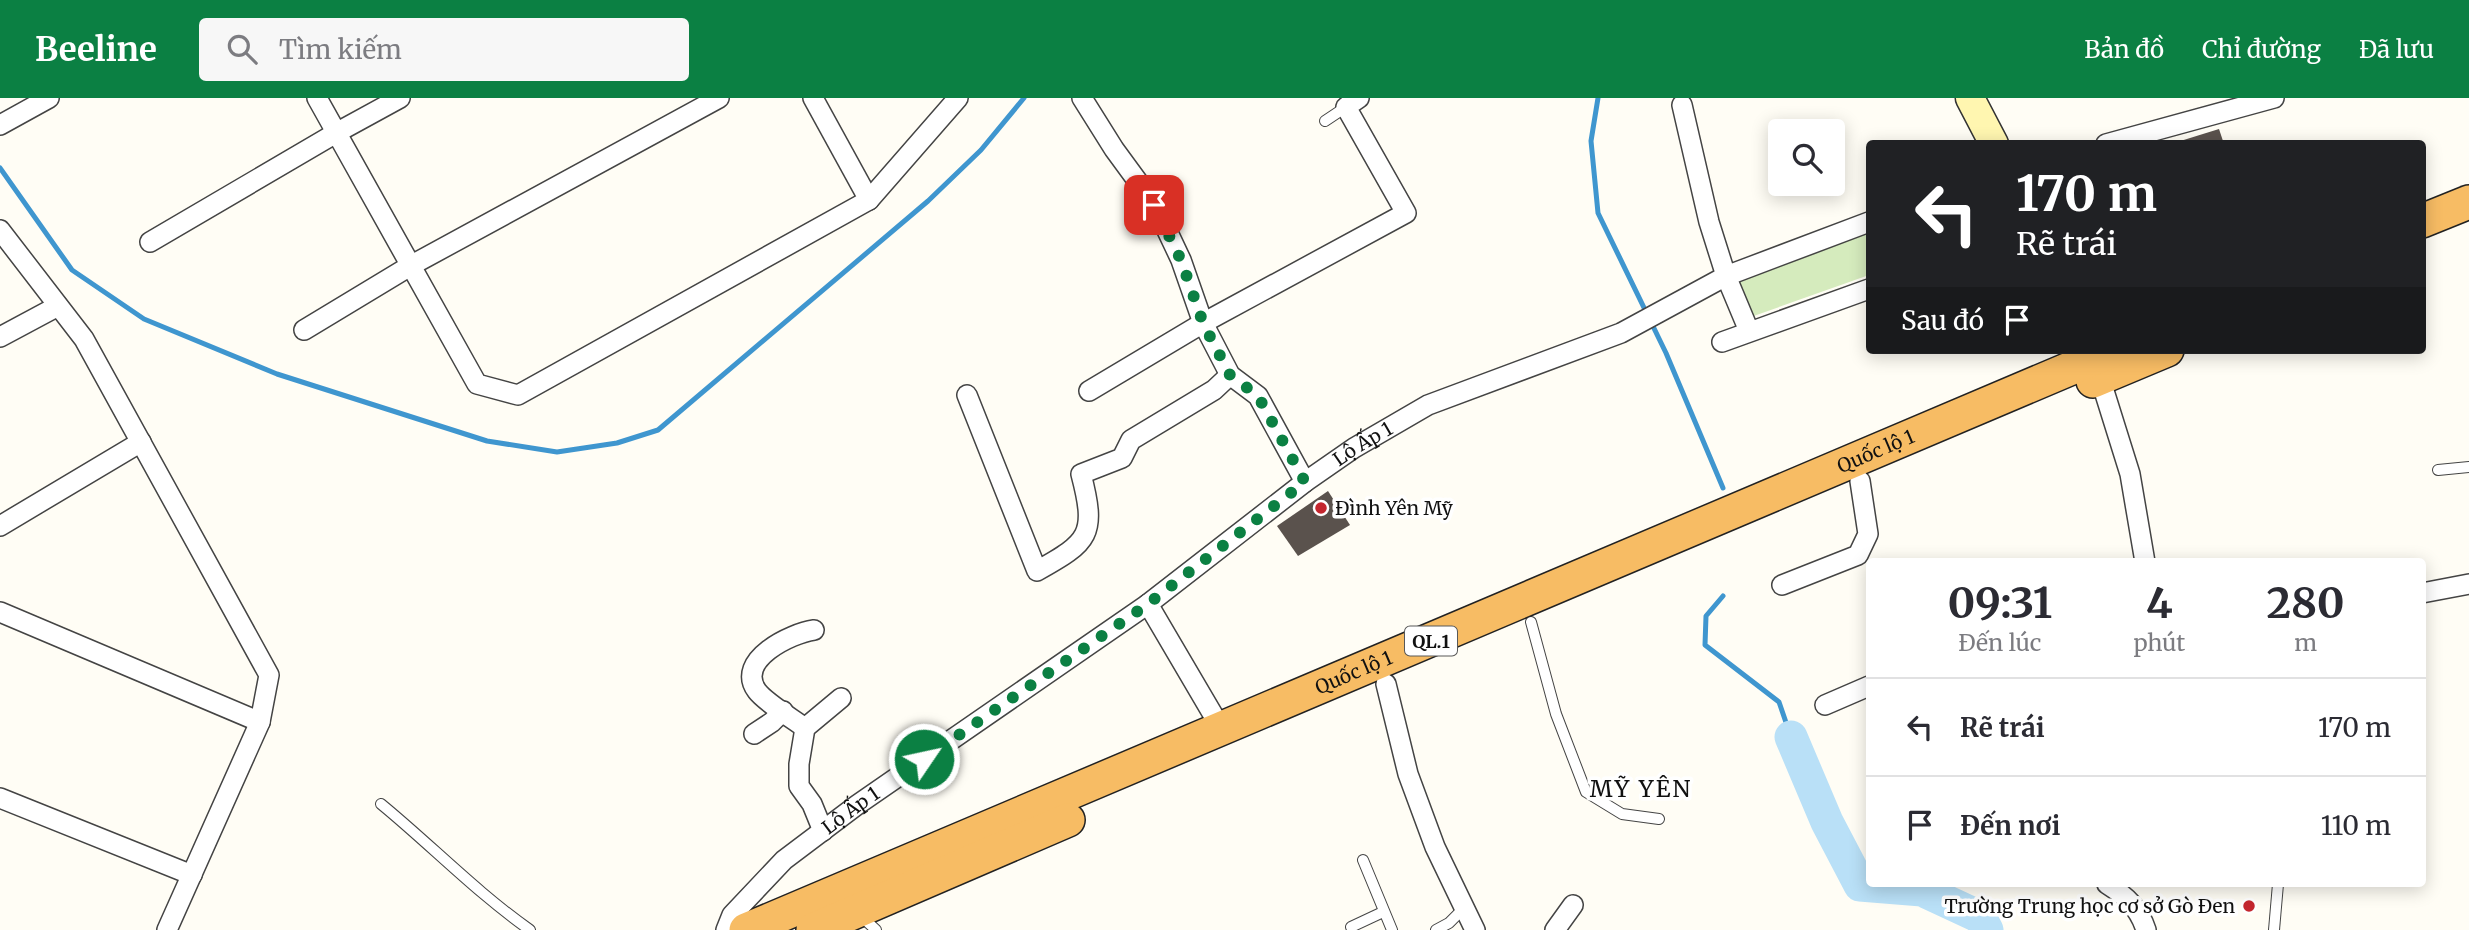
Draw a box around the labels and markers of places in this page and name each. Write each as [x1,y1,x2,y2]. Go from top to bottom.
pin [1124,175,1184,235]
place label: Đình Yên Mỹ [1335,496,1453,520]
marker: Đình Yên Mỹ [1313,500,1329,516]
place label: Trường Trung học cơ sở Gò Đen [1944,894,2235,918]
marker: Trường Trung học cơ sở Gò Đen [2241,898,2257,914]

